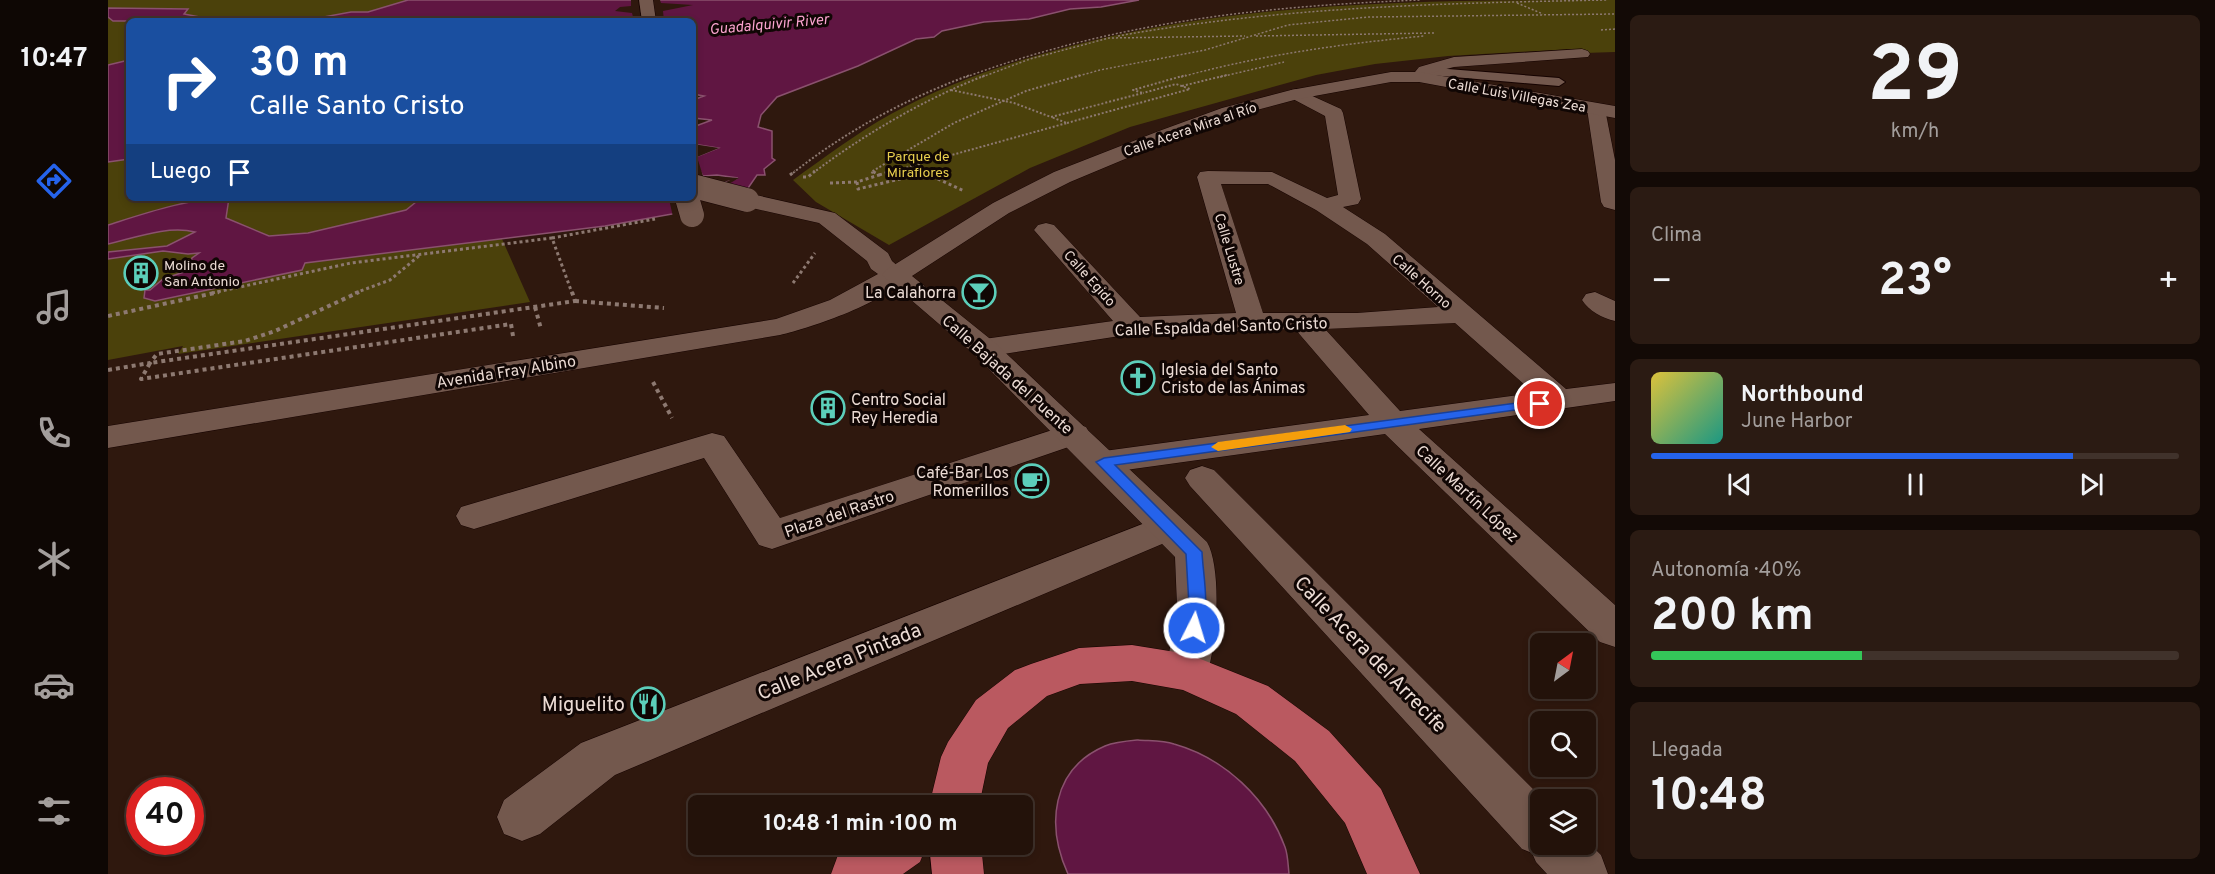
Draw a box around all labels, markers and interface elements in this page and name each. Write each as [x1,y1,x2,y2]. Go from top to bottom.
water label: Guadalquivir River [709,11,831,40]
text: 29 [1867,30,1963,129]
text: 30 m [249,38,348,91]
text: 10:47 [21,42,87,76]
icon: right [150,42,228,120]
street label: Calle Luis Villegas Zea [1446,76,1587,117]
text: Calle Santo Cristo [249,90,465,124]
street label: Calle Acera Mira al Río [1122,100,1259,161]
text: km/h [1891,119,1939,145]
park label: Parque de Miraflores [886,149,950,182]
icon: arrive [223,156,256,189]
text: Luego [150,159,211,186]
icon: directions [33,160,75,202]
street label: Calle Lustre [1210,212,1248,287]
text: Clima [1651,223,1702,249]
street label: Calle Egido [1059,247,1119,311]
street label: Calle Horno [1388,251,1454,313]
text: 23° [1878,254,1952,311]
building icon: Molino de San Antonio [123,255,159,291]
place label: Molino de San Antonio [164,258,240,291]
text: − [1651,262,1672,304]
text: + [2158,262,2179,304]
bar icon: La Calahorra [961,274,997,310]
place label: La Calahorra [865,284,956,304]
icon: music [33,286,75,328]
street label: Calle Bajada del Puente [937,311,1076,440]
street label: Calle Espalda del Santo Cristo [1114,314,1328,342]
street label: Avenida Fray Albino [435,352,578,394]
church icon: Iglesia del Santo Cristo de las Ánimas [1120,360,1156,396]
place label: Iglesia del Santo Cristo de las Ánimas [1161,361,1306,399]
pin [1514,378,1565,429]
text: Northbound [1741,382,1864,409]
icon: arrive [1523,387,1556,420]
building icon: Centro Social Rey Heredia [810,390,846,426]
place label: Centro Social Rey Heredia [851,391,946,429]
text: June Harbor [1741,409,1853,435]
icon: phone [33,412,75,454]
street label: Calle Martín López [1411,442,1522,547]
cafe icon: Café-Bar Los Romerillos [1014,463,1050,499]
place label: Café-Bar Los Romerillos [916,464,1009,502]
icon: previous [1723,468,1756,501]
icon: pause [1899,468,1932,501]
icon: next [2075,468,2108,501]
street label: Plaza del Rastro [782,487,897,543]
icon: climate [33,538,75,580]
text: Autonomía · 40% [1651,558,1801,584]
street label: Calle Acera del Arrecife [1288,571,1451,739]
text: 200 km [1651,589,1814,646]
position arrow [1162,596,1226,660]
street label: Calle Acera Pintada [754,618,925,708]
north arrow [1530,633,1596,699]
map controls [1530,633,1596,855]
icon: car [33,664,75,706]
restaurant icon: Miguelito [630,686,666,722]
place label: Miguelito [542,693,625,719]
button: search [1530,711,1596,777]
text: Llegada [1651,738,1723,764]
text: 10:48 [1651,769,1767,826]
speed limit sign: 40 [126,777,204,855]
button: layers [1530,789,1596,855]
icon: filters [33,790,75,832]
text: 10:48 · 1 min · 100 m [764,811,958,838]

